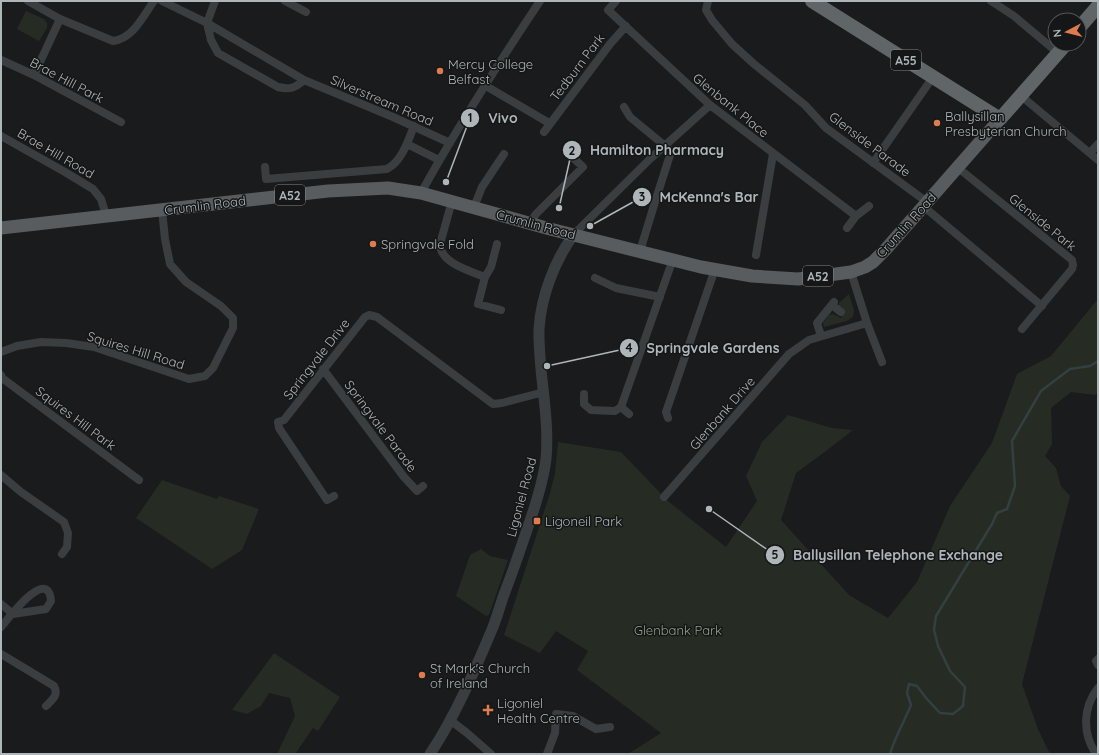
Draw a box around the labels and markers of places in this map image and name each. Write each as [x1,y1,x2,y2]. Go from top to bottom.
place label: Mercy College Belfast [448,56,533,87]
marker: Mercy College Belfast [435,66,445,76]
callout: Vivo [460,105,525,131]
place label: Ballysillan Presbyterian Church [945,108,1067,139]
marker: Ballysillan Presbyterian Church [932,118,942,128]
callout: Hamilton Pharmacy [562,137,733,163]
callout: McKenna's Bar [632,184,767,210]
place label: Springvale Fold [381,236,474,252]
marker: Springvale Fold [368,239,378,249]
callout: Springvale Gardens [619,335,788,361]
place label: Ligoneil Park [545,513,622,529]
marker: Ligoneil Park [532,516,542,526]
callout: Ballysillan Telephone Exchange [765,542,1011,568]
place label: St Mark's Church of Ireland [430,660,530,691]
marker: St Mark's Church of Ireland [417,670,427,680]
place label: Ligoniel Health Centre [497,695,580,726]
marker: Ligoniel Health Centre [482,704,494,716]

